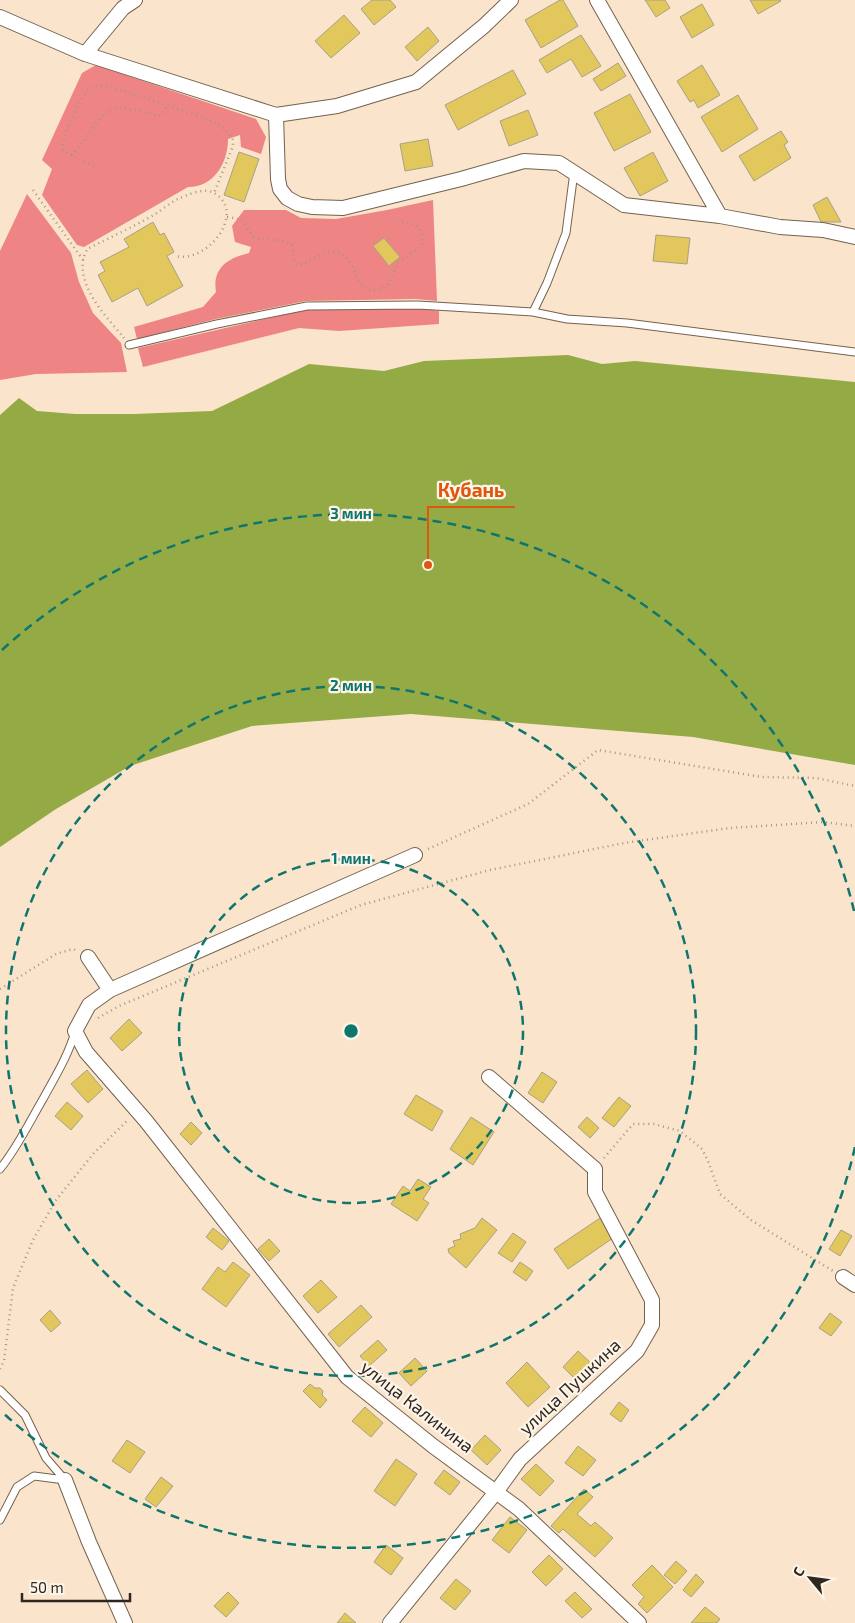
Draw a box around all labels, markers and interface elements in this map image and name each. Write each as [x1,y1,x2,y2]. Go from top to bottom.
callout: Кубань [428,473,515,507]
text: Кубань [438,478,504,501]
text: 3 мин [330,504,372,522]
text: 2 мин [330,676,372,694]
text: 1 мин [331,849,371,867]
centre of rings [342,1022,360,1040]
street label: улица Пушкина [514,1334,625,1439]
street label: улица Калинина [357,1355,478,1457]
north arrow [785,1553,835,1603]
text: С [789,1564,808,1579]
scale bar [22,1570,130,1602]
text: 50 m [30,1578,64,1596]

